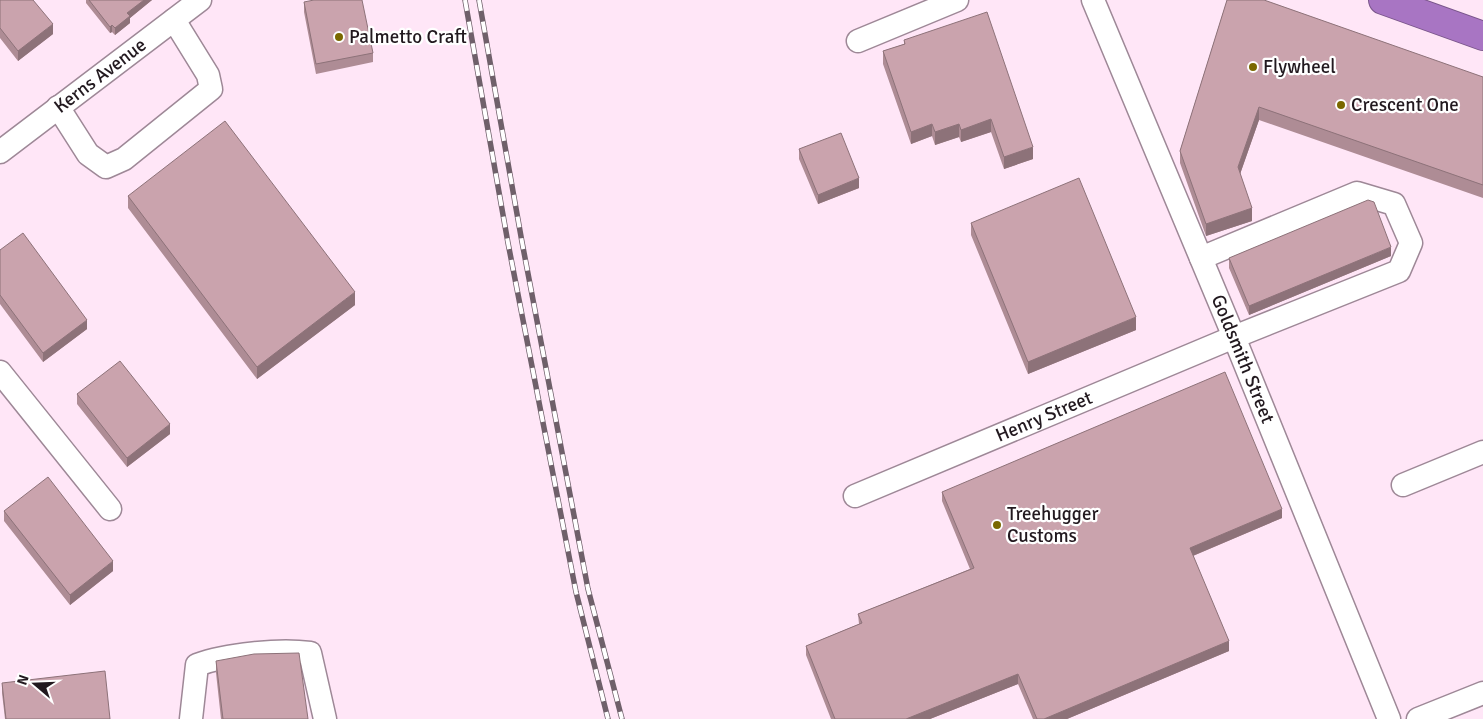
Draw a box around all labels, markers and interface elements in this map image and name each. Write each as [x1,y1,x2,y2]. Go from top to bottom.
place label: Palmetto Craft [349,25,467,49]
marker: Palmetto Craft [333,31,345,43]
street label: Kerns Avenue [49,33,151,119]
place label: Flywheel [1263,55,1336,79]
marker: Flywheel [1247,61,1259,73]
place label: Crescent One [1351,93,1459,117]
marker: Crescent One [1335,99,1347,111]
street label: Goldsmith Street [1206,291,1280,427]
street label: Henry Street [992,386,1096,448]
place label: Treehugger Customs [1007,502,1098,548]
marker: Treehugger Customs [991,519,1003,531]
north arrow [10,659,60,709]
text: N [14,673,33,687]

